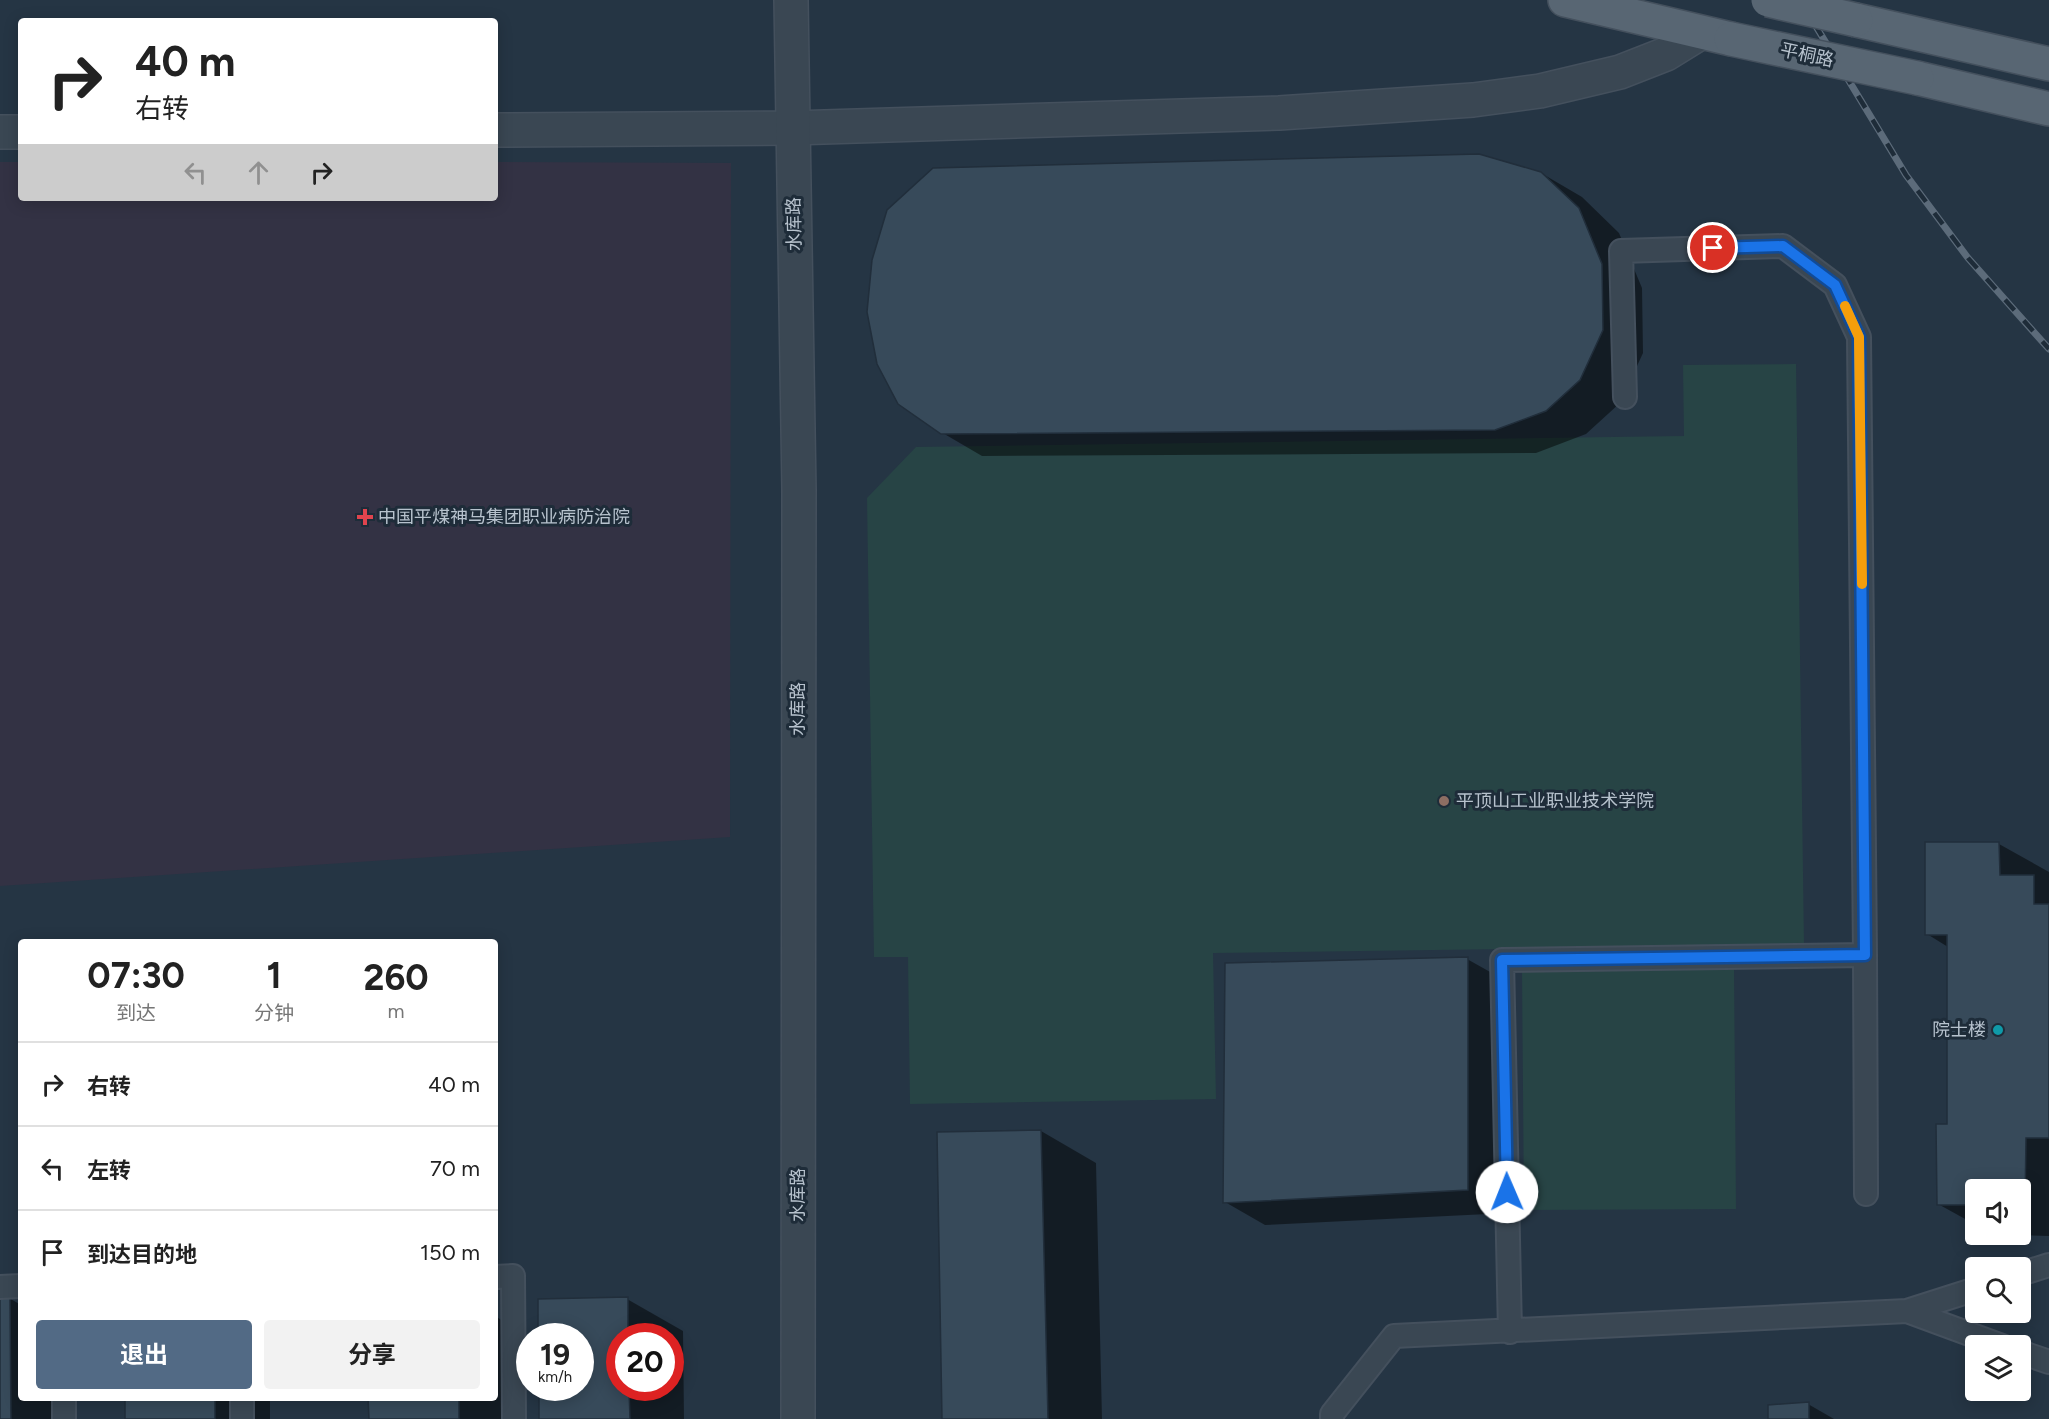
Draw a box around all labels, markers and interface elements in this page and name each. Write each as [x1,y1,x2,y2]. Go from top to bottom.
text: 40 m [135,36,235,87]
street label: 平桐路 [1778,39,1836,71]
icon: right [36,42,114,120]
text: 右转 [135,92,189,125]
icon: left [179,156,212,189]
icon: ahead [242,156,275,189]
icon: right [305,156,338,189]
street label: 水库路 [783,197,805,251]
pin [1687,222,1738,273]
icon: arrive [1696,231,1729,264]
place label: 中国平煤神马集团职业病防治院 [378,506,630,528]
marker: 中国平煤神马集团职业病防治院 [356,508,374,526]
street label: 水库路 [787,682,809,736]
place label: 平顶山工业职业技术学院 [1456,790,1654,812]
marker: 平顶山工业职业技术学院 [1437,794,1451,808]
text: 07:30 [87,954,185,997]
text: 1 [267,954,282,997]
text: 260 [364,956,429,999]
text: m [388,999,405,1023]
text: 到达 [116,1001,156,1025]
text: 分钟 [254,1001,294,1025]
place label: 院士楼 [1932,1019,1986,1041]
marker: 院士楼 [1991,1023,2005,1037]
icon: right [36,1068,69,1101]
text: 40 m [428,1071,480,1098]
text: 右转 [87,1073,131,1100]
icon: left [36,1152,69,1185]
text: 70 m [430,1155,480,1182]
text: 左转 [87,1157,131,1184]
position arrow [1475,1160,1539,1224]
street label: 水库路 [787,1168,809,1222]
map controls [1965,1179,2031,1401]
button: sound [1965,1179,2031,1245]
icon: arrive [36,1236,69,1269]
text: 150 m [420,1239,480,1266]
text: 到达目的地 [87,1241,197,1268]
button: search [1965,1257,2031,1323]
button: 退出 [36,1320,252,1389]
button: 分享 [264,1320,480,1389]
speed limit sign: 20 [606,1323,684,1401]
button: layers [1965,1335,2031,1401]
text: 19 [540,1336,570,1373]
text: km/h [538,1368,572,1386]

